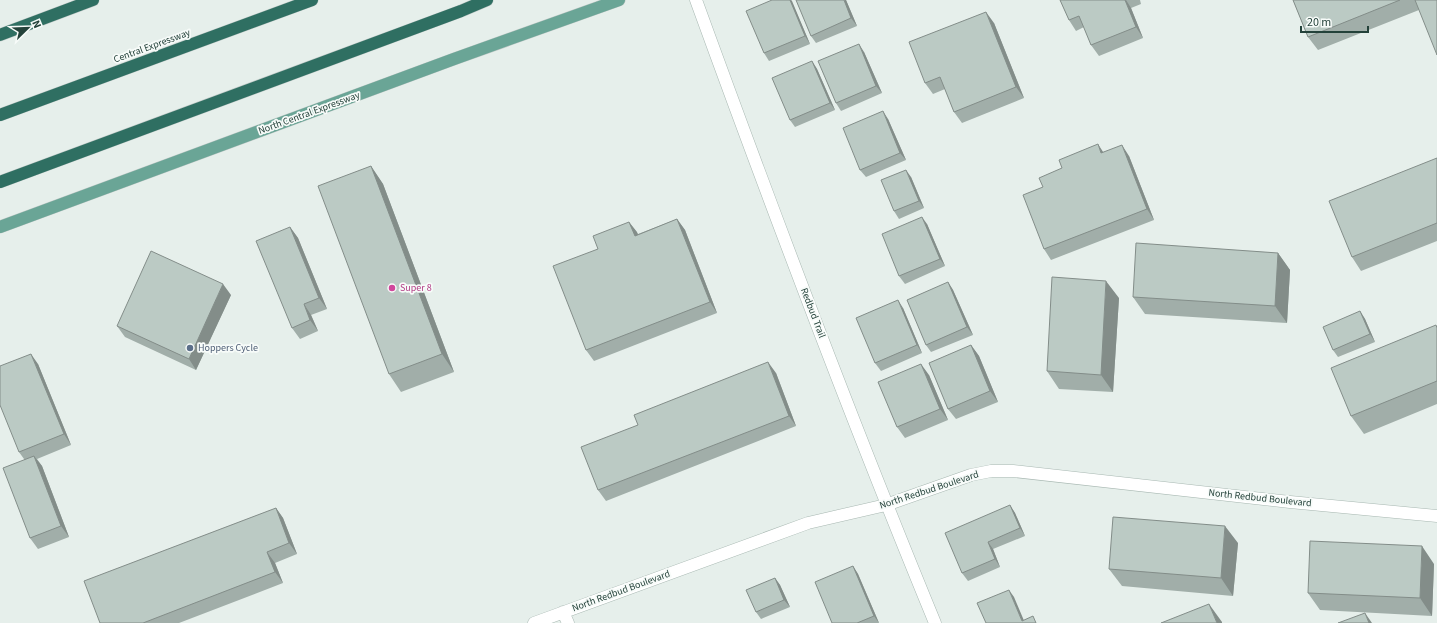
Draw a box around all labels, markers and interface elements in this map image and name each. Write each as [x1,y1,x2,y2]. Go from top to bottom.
north arrow [8,8,48,48]
scale bar [1301,8,1368,34]
text: 20 m [1307,14,1331,31]
text: N [28,18,45,31]
street label: Central Expressway [112,25,193,66]
street label: North Central Expressway [256,88,362,138]
place label: Super 8 [400,281,432,295]
marker: Super 8 [387,283,397,293]
street label: Redbud Trail [797,286,829,341]
place label: Hoppers Cycle [198,341,258,355]
marker: Hoppers Cycle [185,343,195,353]
street label: North Redbud Boulevard [878,467,980,513]
street label: North Redbud Boulevard [1208,486,1312,510]
street label: North Redbud Boulevard [570,567,672,615]

